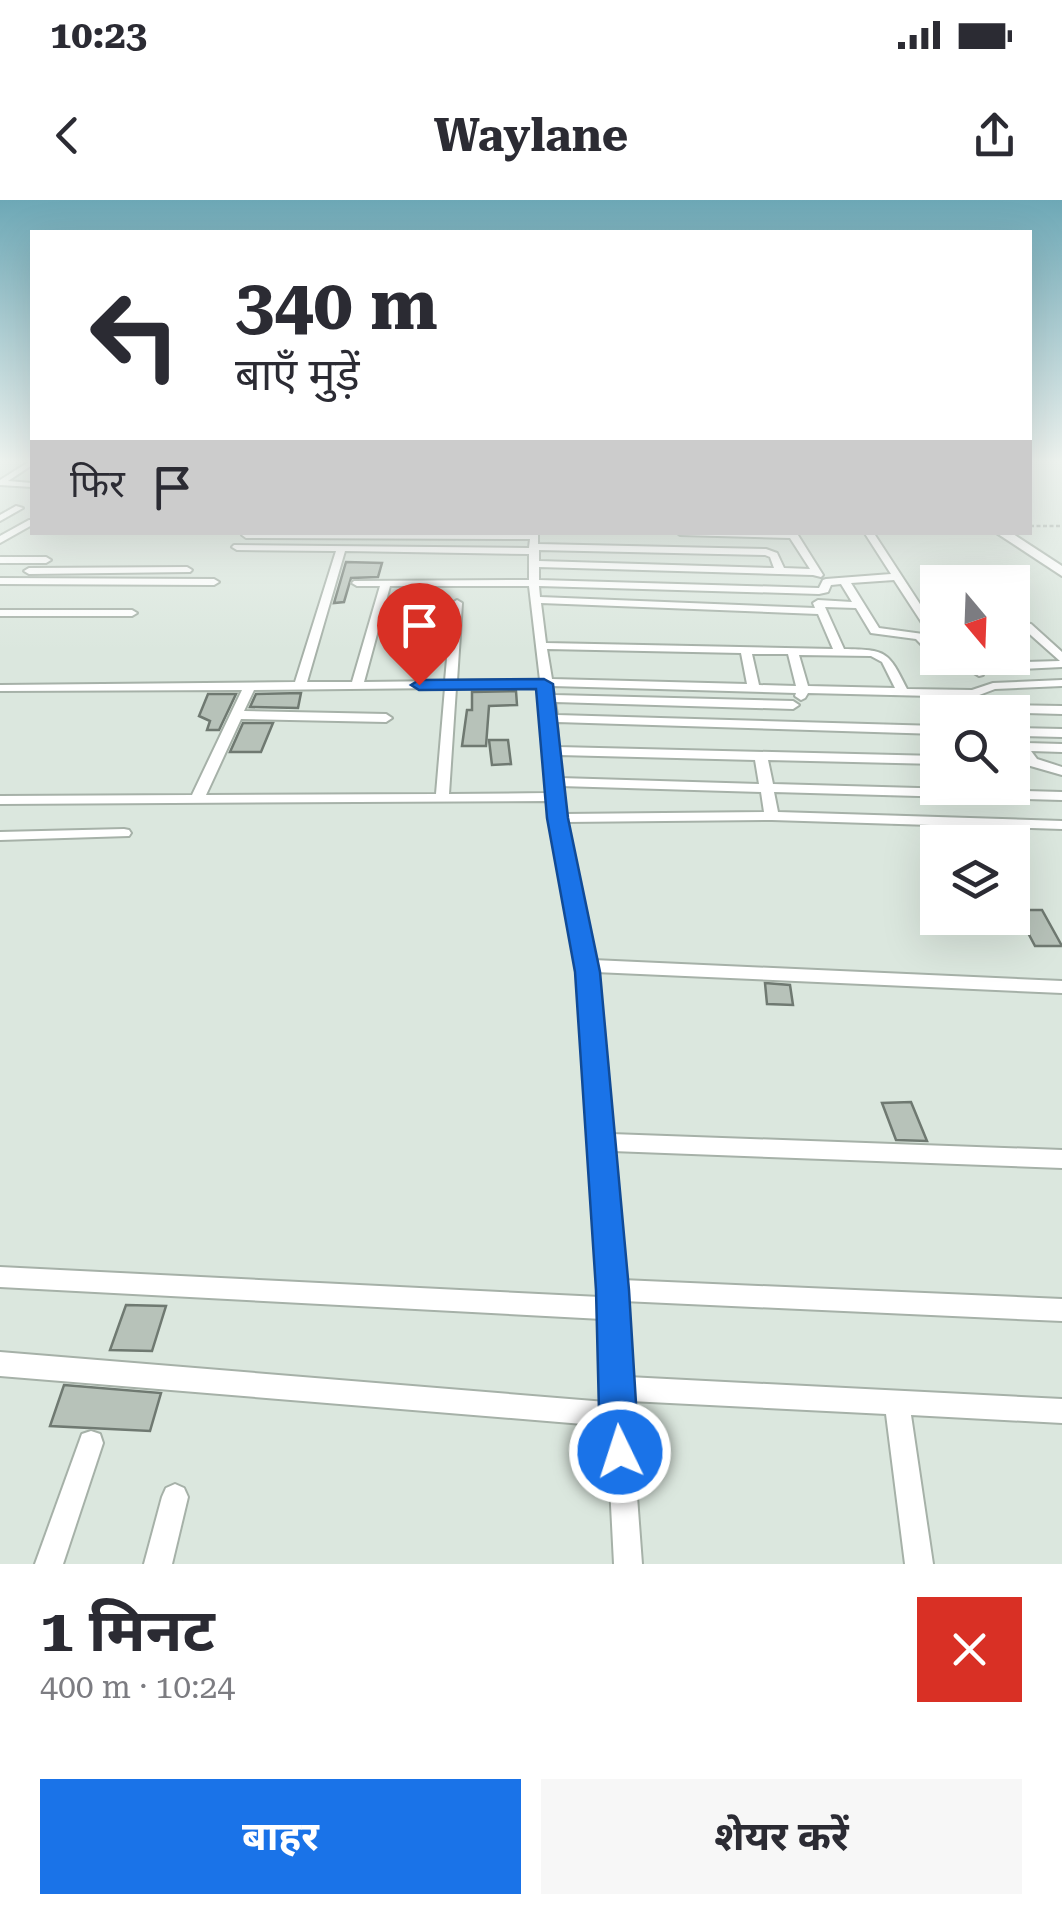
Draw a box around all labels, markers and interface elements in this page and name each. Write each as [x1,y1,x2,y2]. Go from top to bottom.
text: 10:23 [50,13,147,57]
icon: back [40,108,95,163]
icon: share [967,108,1022,163]
text: Waylane [434,109,628,162]
text: 340 m [235,264,438,346]
icon: left [70,270,200,400]
text: बाएँ मुड़ें [235,348,360,401]
icon: arrive [145,460,200,515]
text: फिर [70,462,125,506]
north arrow [920,565,1030,675]
map controls [920,565,1030,935]
pin [377,583,462,686]
icon: arrive [392,598,447,653]
button: search [920,695,1030,805]
button: layers [920,825,1030,935]
position arrow [568,1400,672,1504]
text: 1 मिनट [40,1595,215,1666]
button: close [917,1597,1022,1702]
text: 400 m · 10:24 [40,1668,235,1706]
button: बाहर [40,1779,521,1894]
button: शेयर करें [541,1779,1022,1894]

